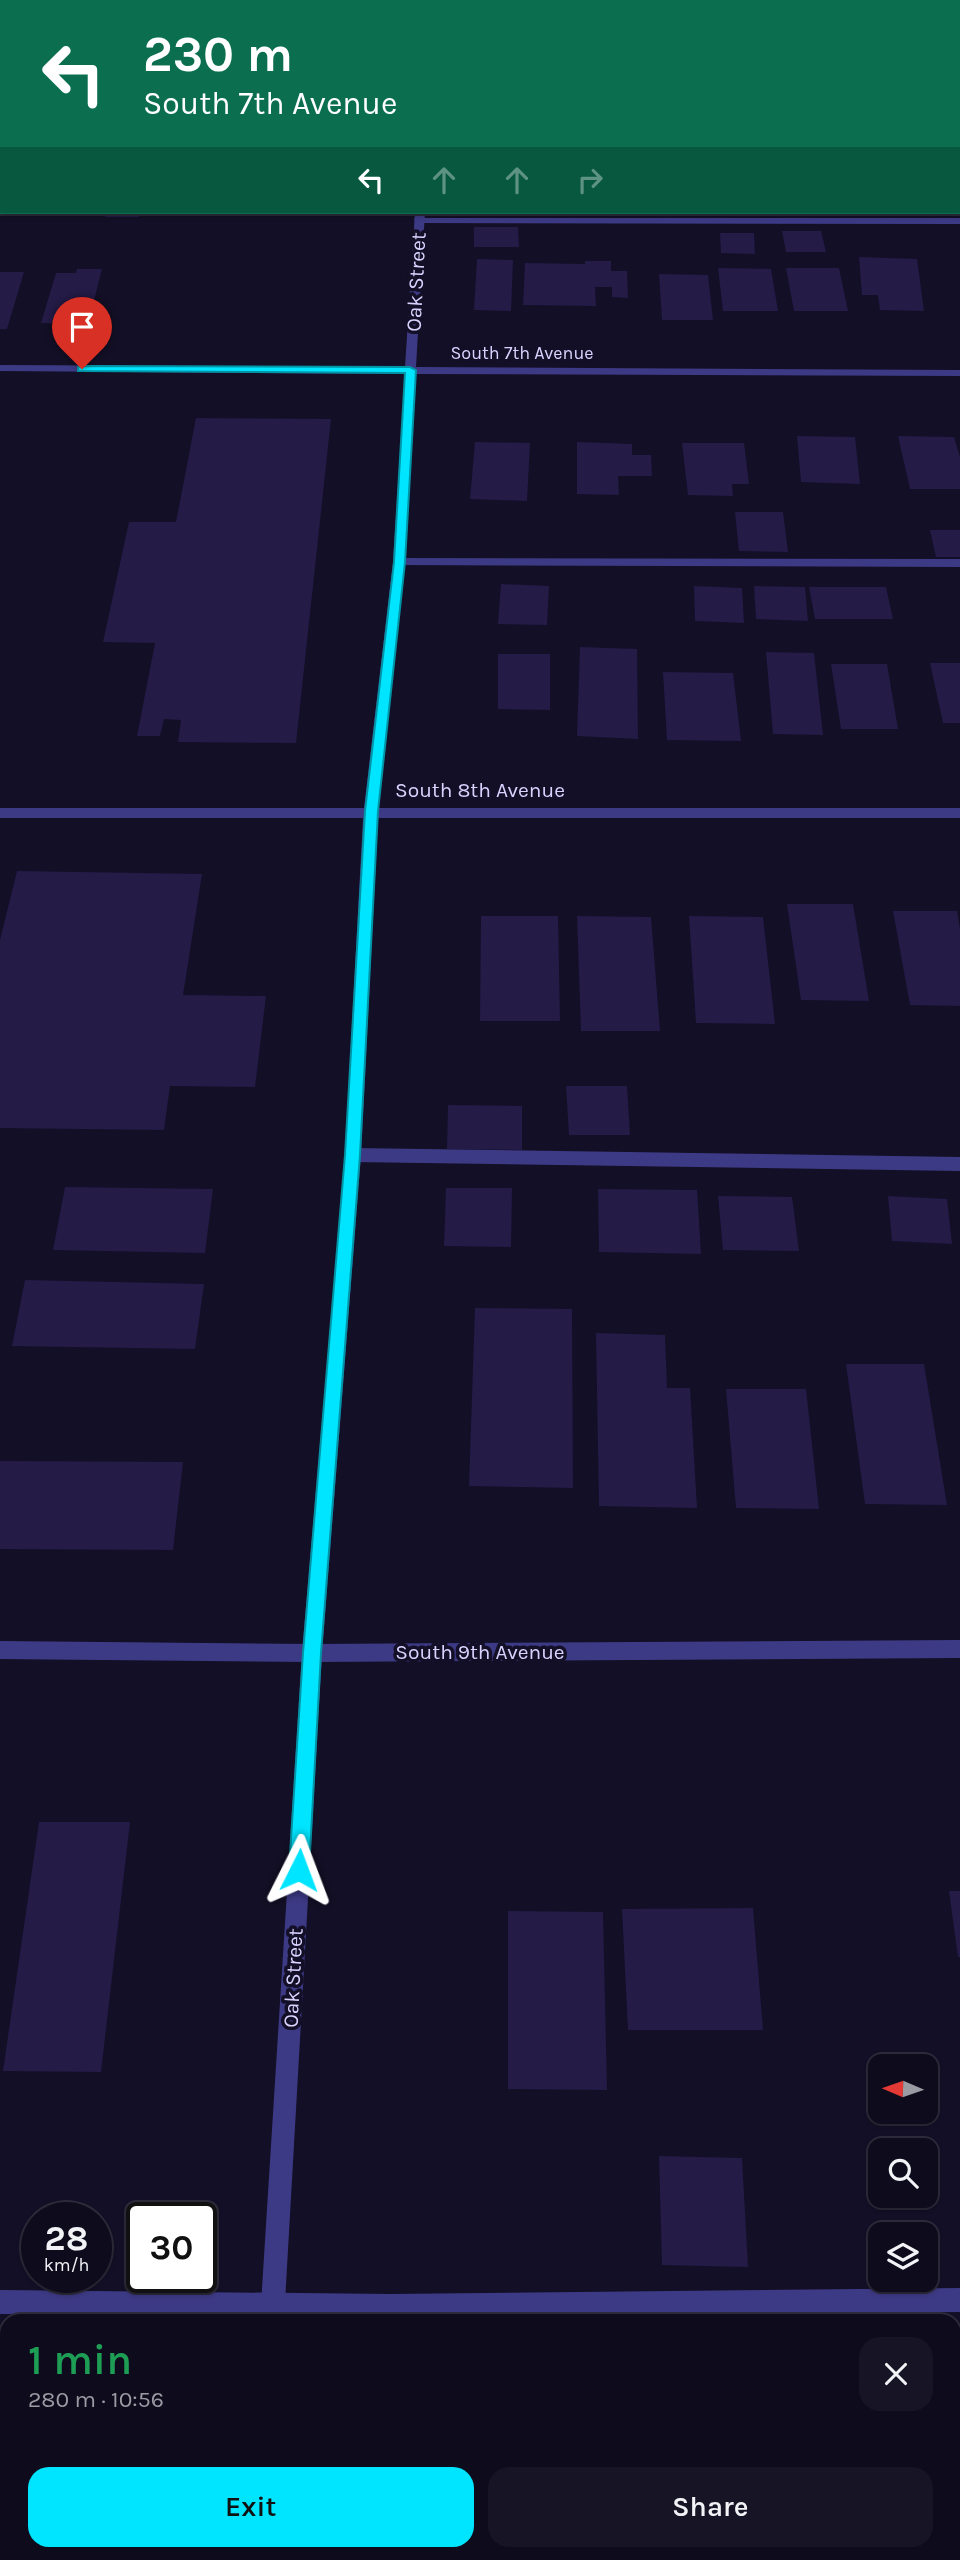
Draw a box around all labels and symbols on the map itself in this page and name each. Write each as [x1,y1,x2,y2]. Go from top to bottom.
street label: Oak Street [401,232,431,332]
pin [52,297,112,369]
street label: South 7th Avenue [450,342,594,364]
street label: South 8th Avenue [395,778,565,802]
street label: South 9th Avenue [395,1640,565,1664]
position arrow [262,1833,336,1907]
street label: Oak Street [278,1928,308,2028]
north arrow [868,2054,938,2124]
speed limit sign: 30 [126,2202,217,2293]

